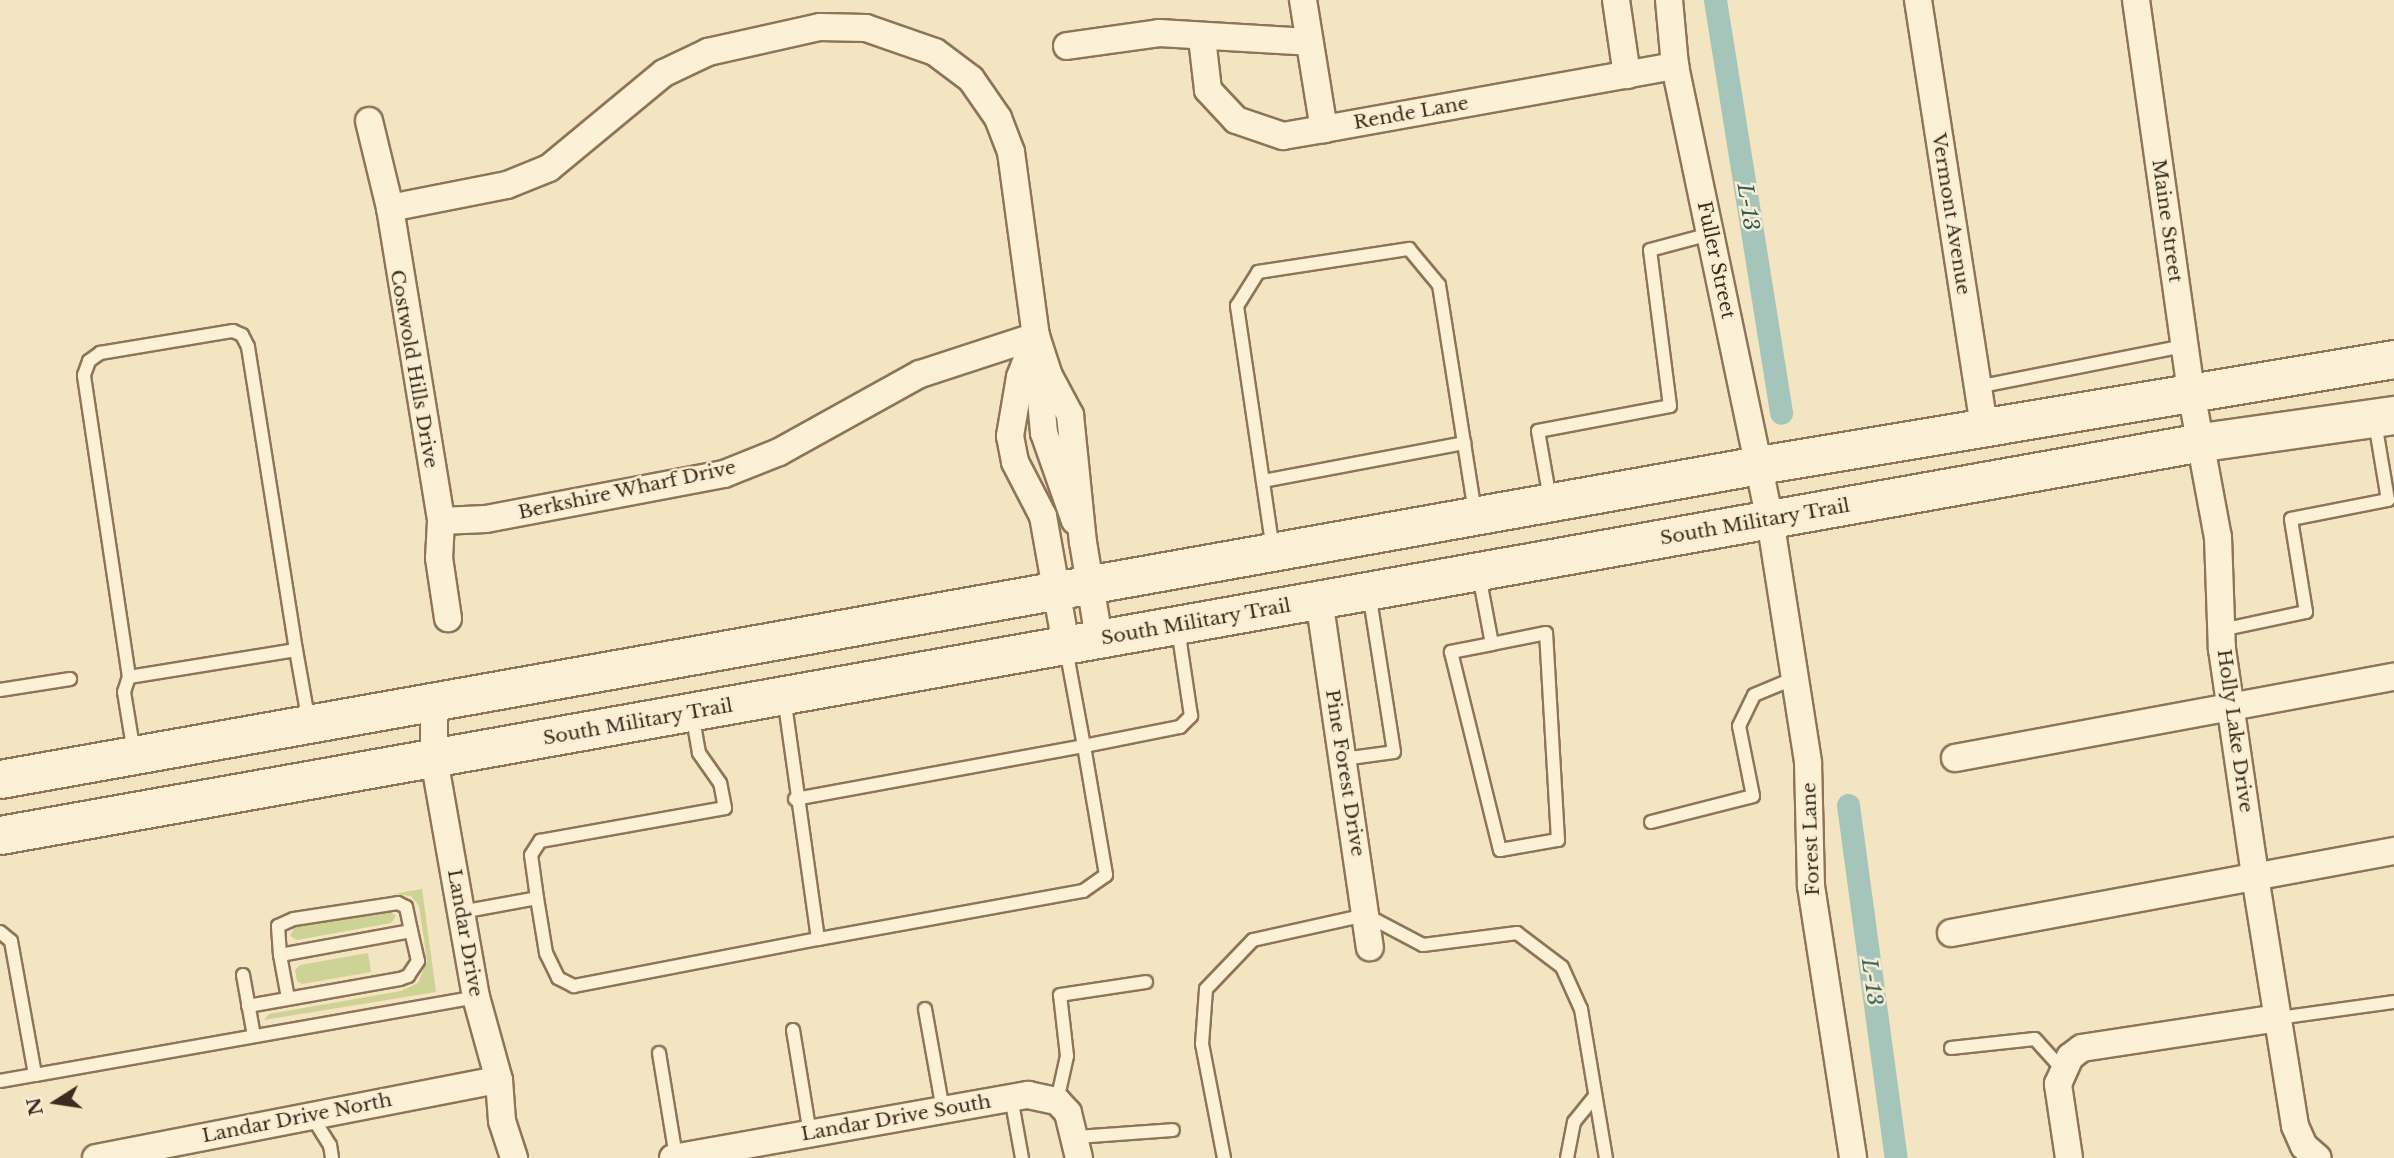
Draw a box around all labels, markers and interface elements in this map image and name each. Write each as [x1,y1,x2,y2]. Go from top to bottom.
street label: Rende Lane [1352,92,1470,134]
street label: Vermont Avenue [1927,131,1975,297]
street label: Maine Street [2147,158,2187,284]
water label: L-13 [1732,182,1764,232]
street label: Fuller Street [1692,199,1740,321]
street label: Costwold Hills Drive [385,268,443,470]
street label: Berkshire Wharf Drive [516,456,738,524]
street label: South Military Trail [1658,494,1852,550]
street label: South Military Trail [1099,594,1293,650]
street label: Holly Lake Drive [2212,648,2258,814]
street label: Pine Forest Drive [1321,688,1369,858]
street label: South Military Trail [541,694,735,750]
street label: Forest Lane [1798,782,1824,896]
street label: Landar Drive [443,867,487,999]
water label: L-13 [1856,957,1888,1007]
north arrow [21,1067,91,1137]
street label: Landar Drive North [200,1088,394,1148]
street label: Landar Drive South [799,1090,993,1146]
text: N [22,1095,48,1118]

